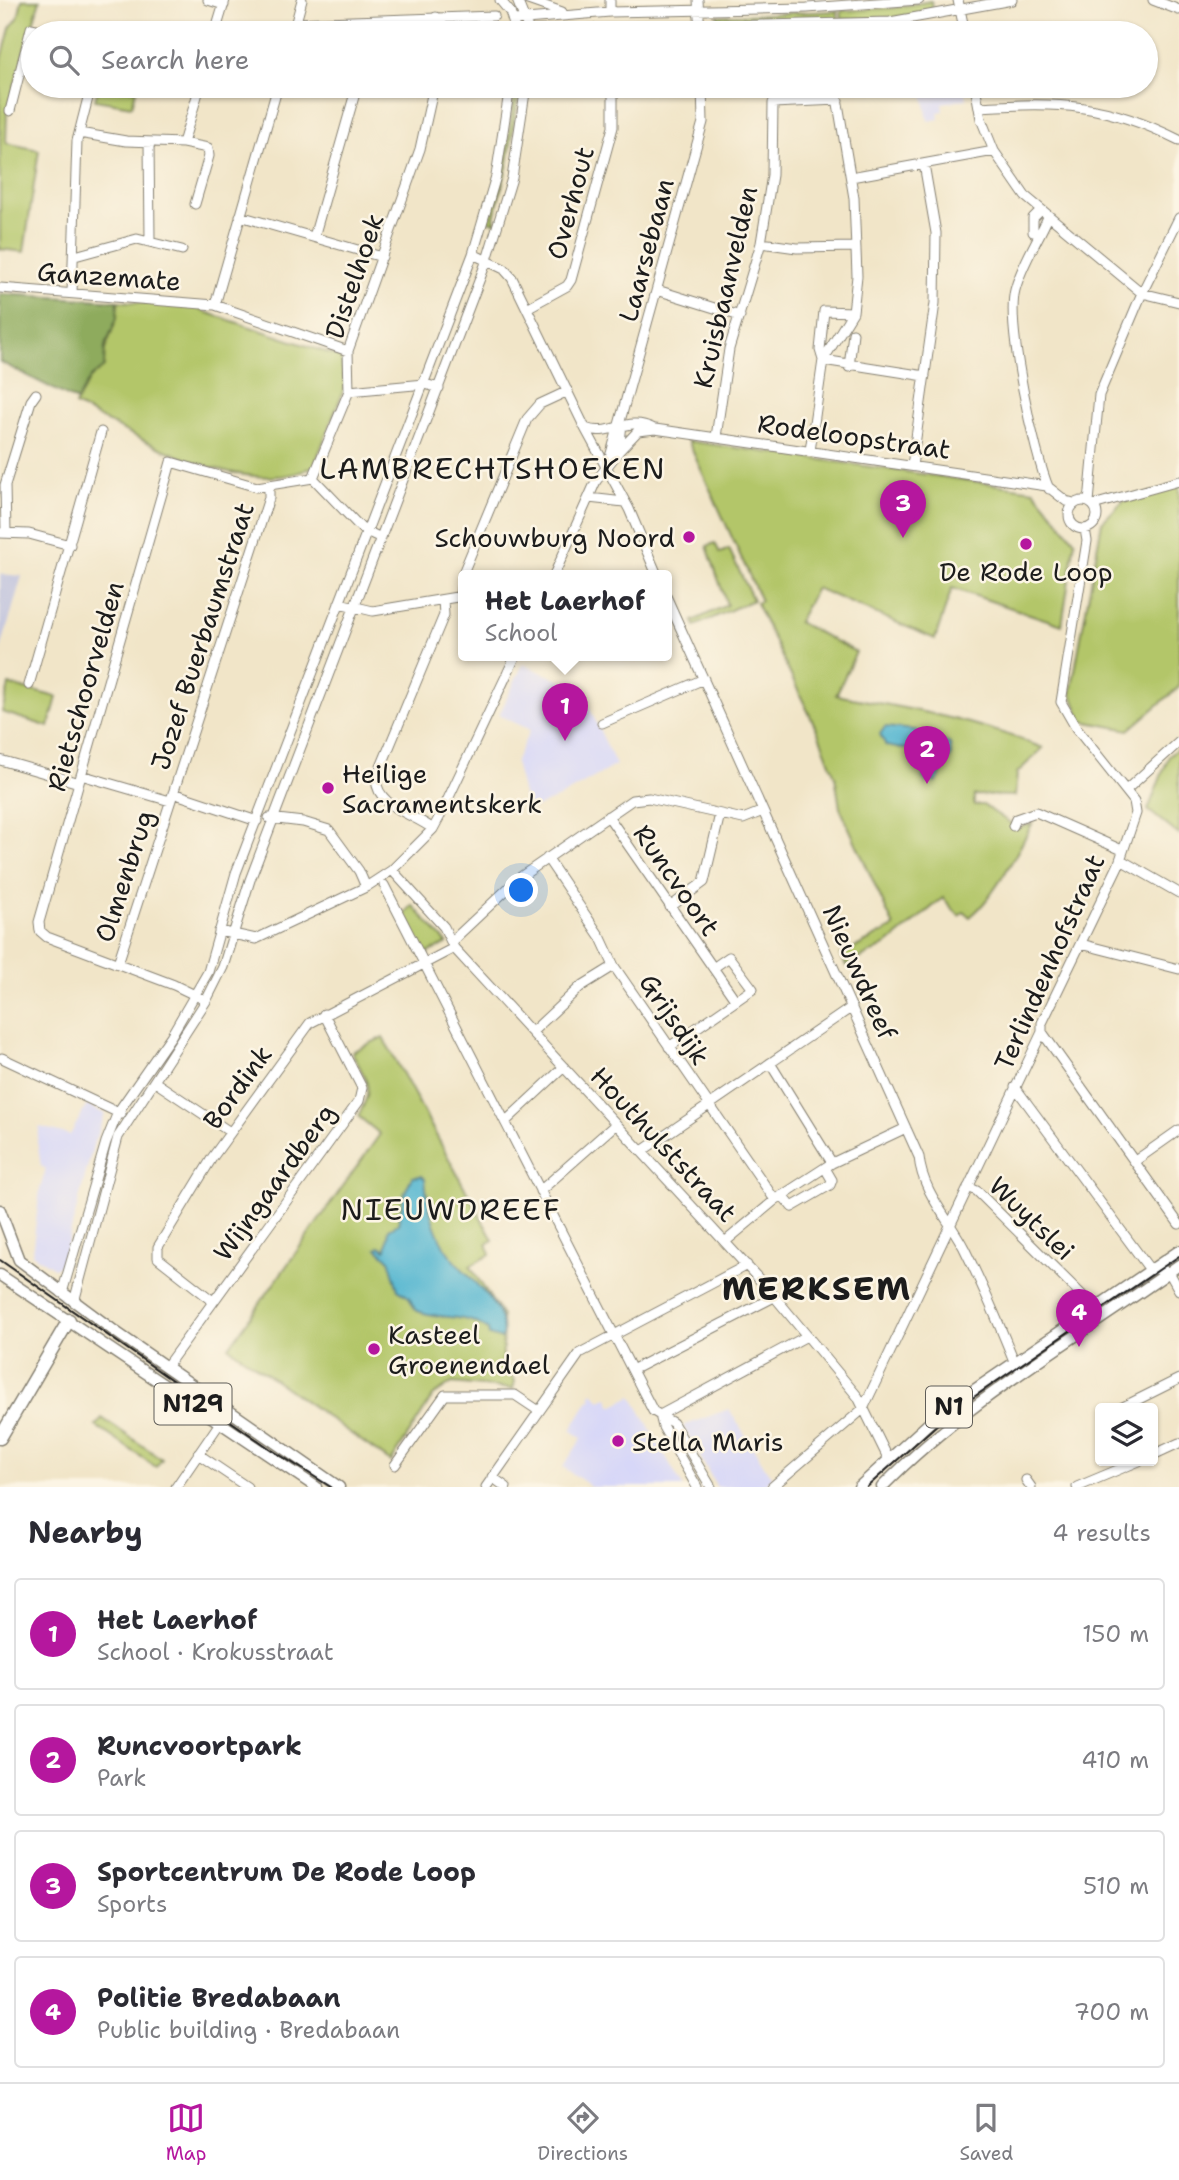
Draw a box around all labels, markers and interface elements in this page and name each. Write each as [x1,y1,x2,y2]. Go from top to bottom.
search box [21,21,1158,98]
icon: search [45,41,83,79]
text: Search here [101,42,250,77]
street label: Overhout [538,143,602,263]
street label: Laarsebaan [610,174,682,326]
street label: Kruisbaanvelden [685,182,765,392]
street label: Distelhoek [316,209,392,343]
street label: Ganzemate [36,254,182,298]
street label: Rodeloopstraat [755,405,953,467]
district label: LAMBRECHTSHOEKEN [319,448,667,489]
pin: 3 [880,480,926,538]
street label: Jozef Buerbaumstraat [142,498,262,774]
place label: Schouwburg Noord [434,520,675,555]
marker: Schouwburg Noord [681,529,697,545]
marker: De Rode Loop [1018,536,1034,552]
place label: De Rode Loop [940,554,1113,589]
popup [458,570,672,661]
street label: Rietschoorvelden [38,577,132,795]
text: Het Laerhof [485,583,645,618]
text: School [485,618,557,648]
pin: 1 [542,683,588,741]
pin: 2 [904,726,950,784]
place label: Heilige Sacramentskerk [342,756,542,821]
marker: Heilige Sacramentskerk [320,780,336,796]
street label: Olmenbrug [86,805,162,947]
street label: Runcvoort [626,817,728,943]
street label: Terlindenhofstraat [986,848,1112,1076]
your location [504,873,538,907]
street label: Nieuwdreef [815,899,906,1045]
street label: Grijsdijk [632,967,718,1071]
street label: Bordink [195,1038,279,1136]
street label: Houthulststraat [583,1059,745,1229]
street label: Wijngaardberg [205,1096,343,1268]
street label: Wuytslei [981,1168,1083,1268]
district label: NIEUWDREEF [340,1189,562,1230]
district label: MERKSEM [722,1266,912,1311]
pin: 4 [1056,1289,1102,1347]
place label: Kasteel Groenendael [388,1317,550,1382]
marker: Kasteel Groenendael [366,1341,382,1357]
road number: N129 [154,1384,232,1424]
road number: N1 [926,1386,972,1428]
map controls [1095,1403,1158,1466]
button: layers [1095,1403,1158,1466]
place label: Stella Maris [632,1424,784,1459]
marker: Stella Maris [610,1433,626,1449]
text: Nearby [28,1512,143,1553]
text: 4 results [1052,1518,1151,1548]
text: Het Laerhof [97,1602,257,1637]
text: 1 [48,1619,58,1649]
text: 150 m [1082,1619,1149,1649]
text: School · Krokusstraat [97,1637,334,1667]
text: Runcvoortpark [97,1728,302,1763]
text: 2 [45,1745,61,1775]
text: 410 m [1081,1745,1149,1775]
text: Park [97,1763,146,1793]
text: Sportcentrum De Rode Loop [97,1854,476,1889]
text: 3 [45,1871,61,1901]
text: 510 m [1083,1871,1149,1901]
text: Sports [97,1889,168,1919]
text: Politie Bredabaan [97,1980,341,2015]
text: 4 [45,1997,61,2027]
text: 700 m [1074,1997,1149,2027]
text: Public building · Bredabaan [97,2015,400,2045]
tab: Map [166,2099,206,2166]
tab: Directions [538,2099,628,2166]
tab: Saved [959,2099,1013,2166]

